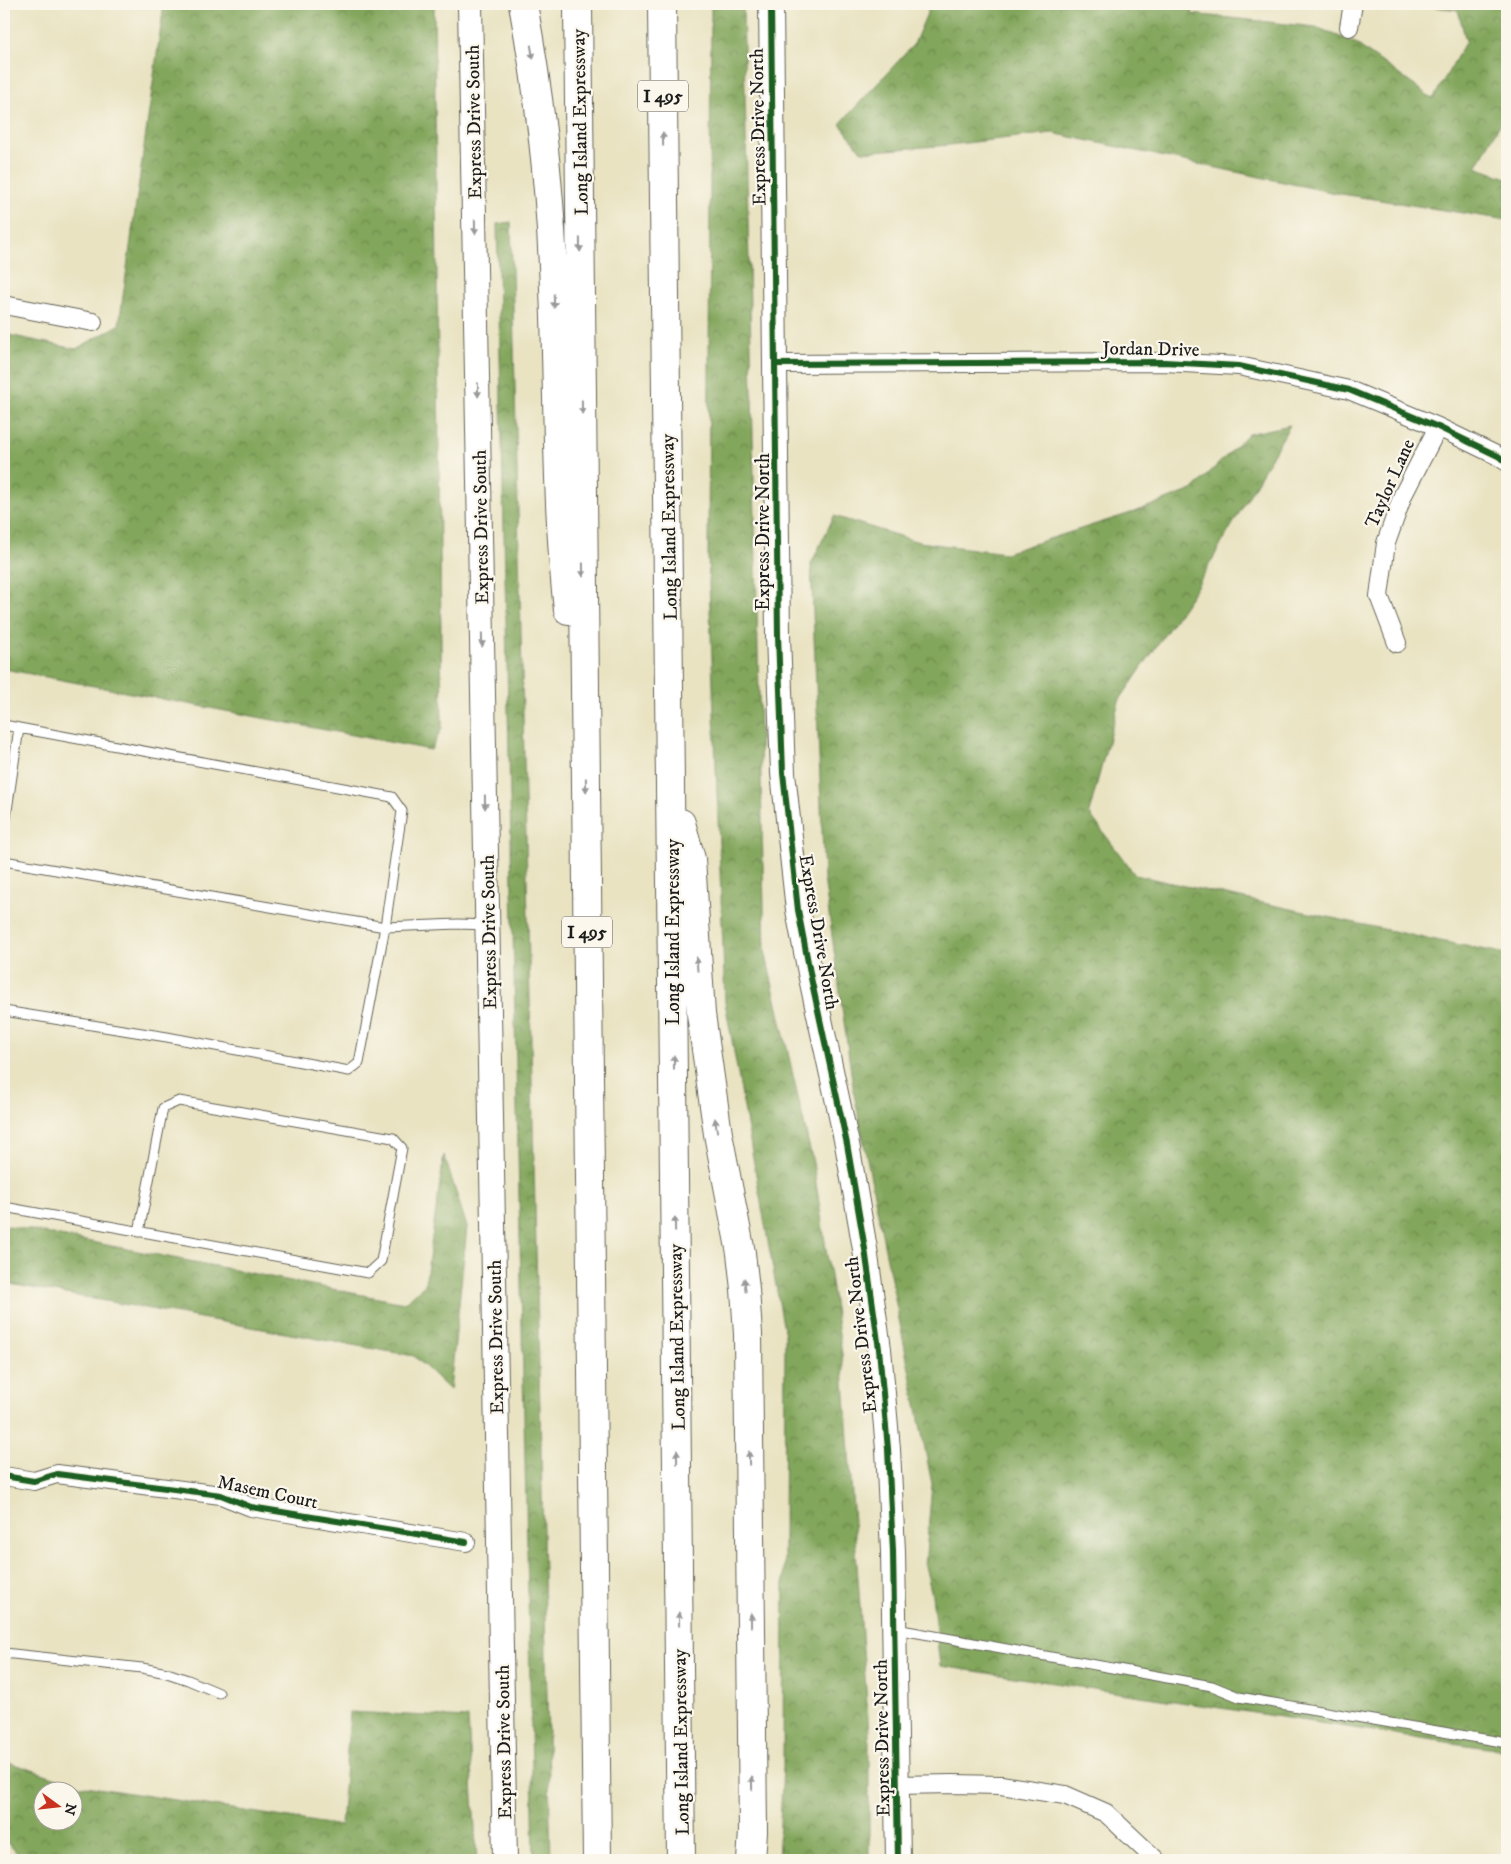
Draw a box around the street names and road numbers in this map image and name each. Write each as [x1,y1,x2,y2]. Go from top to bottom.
street label: Long Island Expressway [567,28,594,215]
street label: Express Drive South [462,44,487,200]
street label: Express Drive North [746,48,771,206]
road number: I 495 [638,80,688,112]
street label: Jordan Drive [1100,337,1200,362]
street label: Long Island Expressway [656,433,683,620]
street label: Taylor Lane [1361,436,1420,532]
street label: Express Drive South [469,449,494,605]
street label: Express Drive North [752,453,775,611]
street label: Long Island Expressway [662,838,685,1025]
street label: Express Drive North [793,853,844,1012]
street label: Express Drive South [477,854,502,1010]
road number: I 495 [562,916,612,948]
street label: Long Island Expressway [664,1243,691,1430]
street label: Express Drive North [840,1255,883,1415]
street label: Express Drive South [484,1259,509,1415]
street label: Masem Court [215,1471,320,1514]
street label: Long Island Expressway [668,1648,695,1835]
street label: Express Drive North [870,1659,895,1817]
street label: Express Drive South [492,1664,517,1820]

